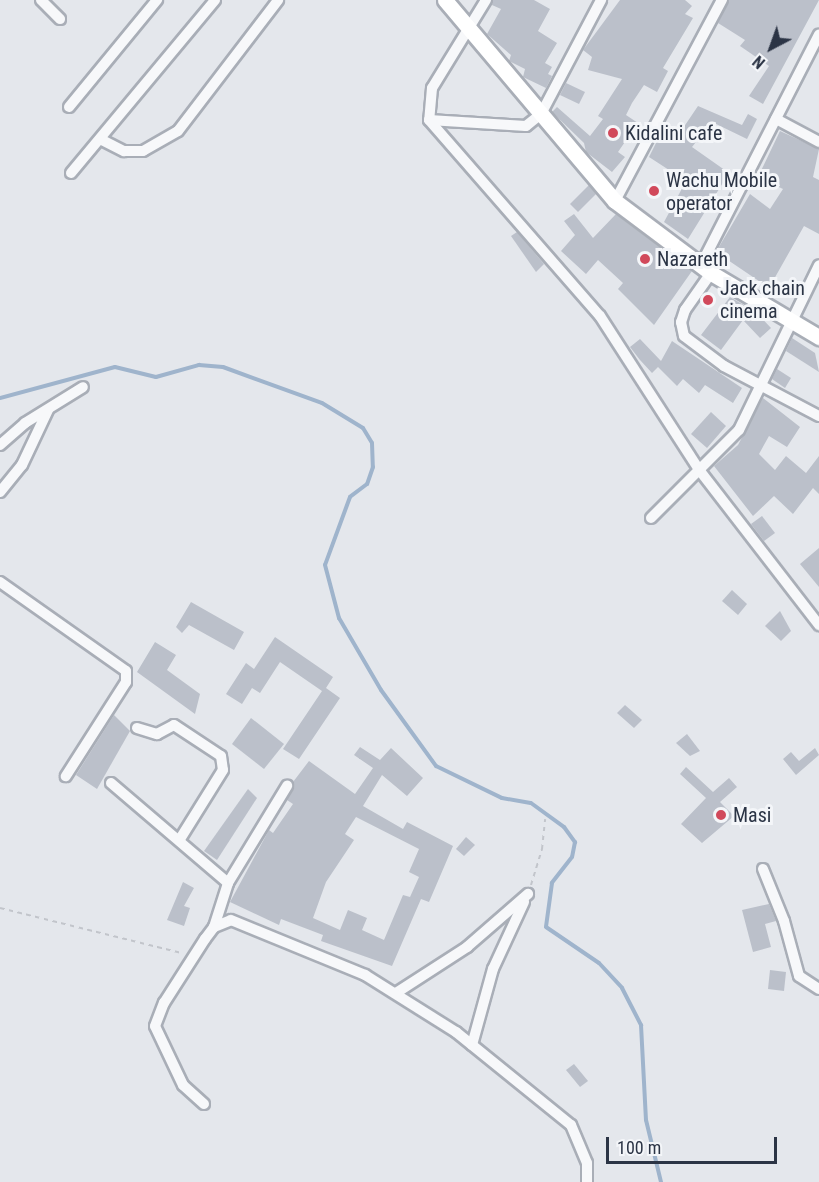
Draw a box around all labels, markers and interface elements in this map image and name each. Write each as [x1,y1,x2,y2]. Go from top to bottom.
north arrow [741,18,801,78]
text: N [749,52,769,72]
place label: Kidalini cafe [625,121,722,145]
marker: Kidalini cafe [606,126,620,140]
place label: Wachu Mobile operator [666,168,777,215]
marker: Wachu Mobile operator [647,184,661,198]
place label: Nazareth [657,247,728,271]
marker: Nazareth [638,252,652,266]
place label: Jack chain cinema [720,276,805,323]
marker: Jack chain cinema [701,293,715,307]
place label: Masi [733,803,771,827]
marker: Masi [714,808,728,822]
scale bar [609,1125,780,1163]
text: 100 m [617,1137,661,1158]

